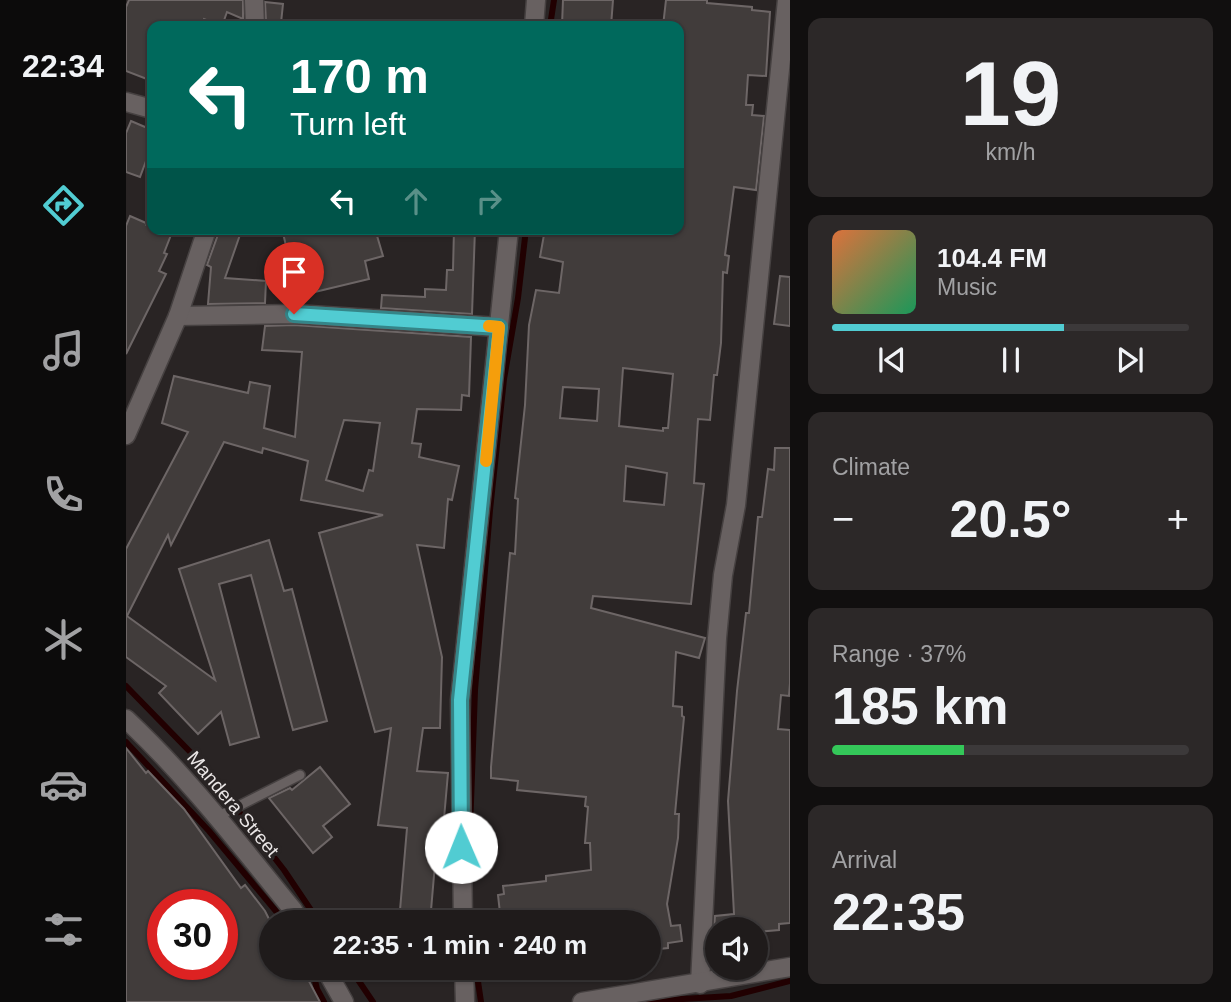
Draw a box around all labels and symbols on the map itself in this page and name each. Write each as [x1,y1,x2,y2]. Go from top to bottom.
pin [264,242,324,314]
street label: Mandera Street [183,747,284,861]
position arrow [424,810,498,884]
speed limit sign: 30 [147,889,238,980]

